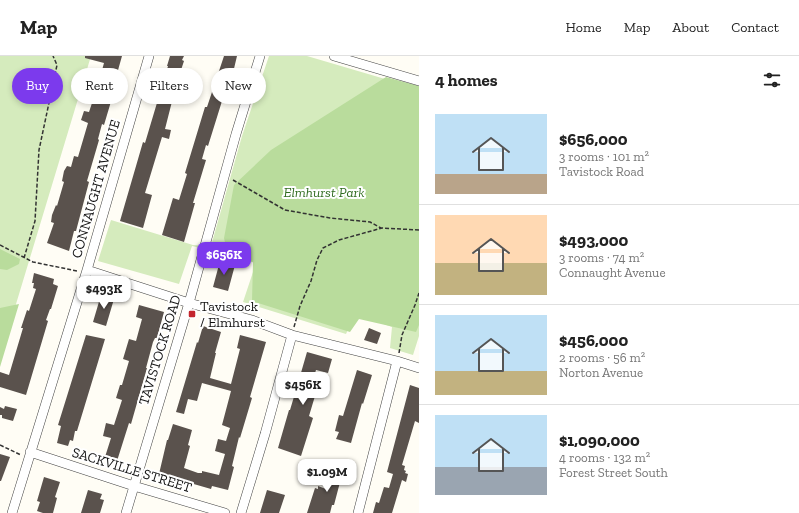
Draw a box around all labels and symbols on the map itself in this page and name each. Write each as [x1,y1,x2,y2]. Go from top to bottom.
street label: CONNAUGHT AVENUE [68,118,124,260]
park label: Elmhurst Park [283,184,365,201]
pin: $656K [196,242,252,276]
pin: $493K [76,276,132,310]
street label: TAVISTOCK ROAD [135,293,185,407]
place label: Tavistock / Elmhurst [200,298,266,331]
marker: Tavistock / Elmhurst [187,309,197,319]
pin: $456K [275,372,331,406]
street label: SACKVILLE STREET [70,444,194,496]
pin: $1.09M [294,459,360,493]

